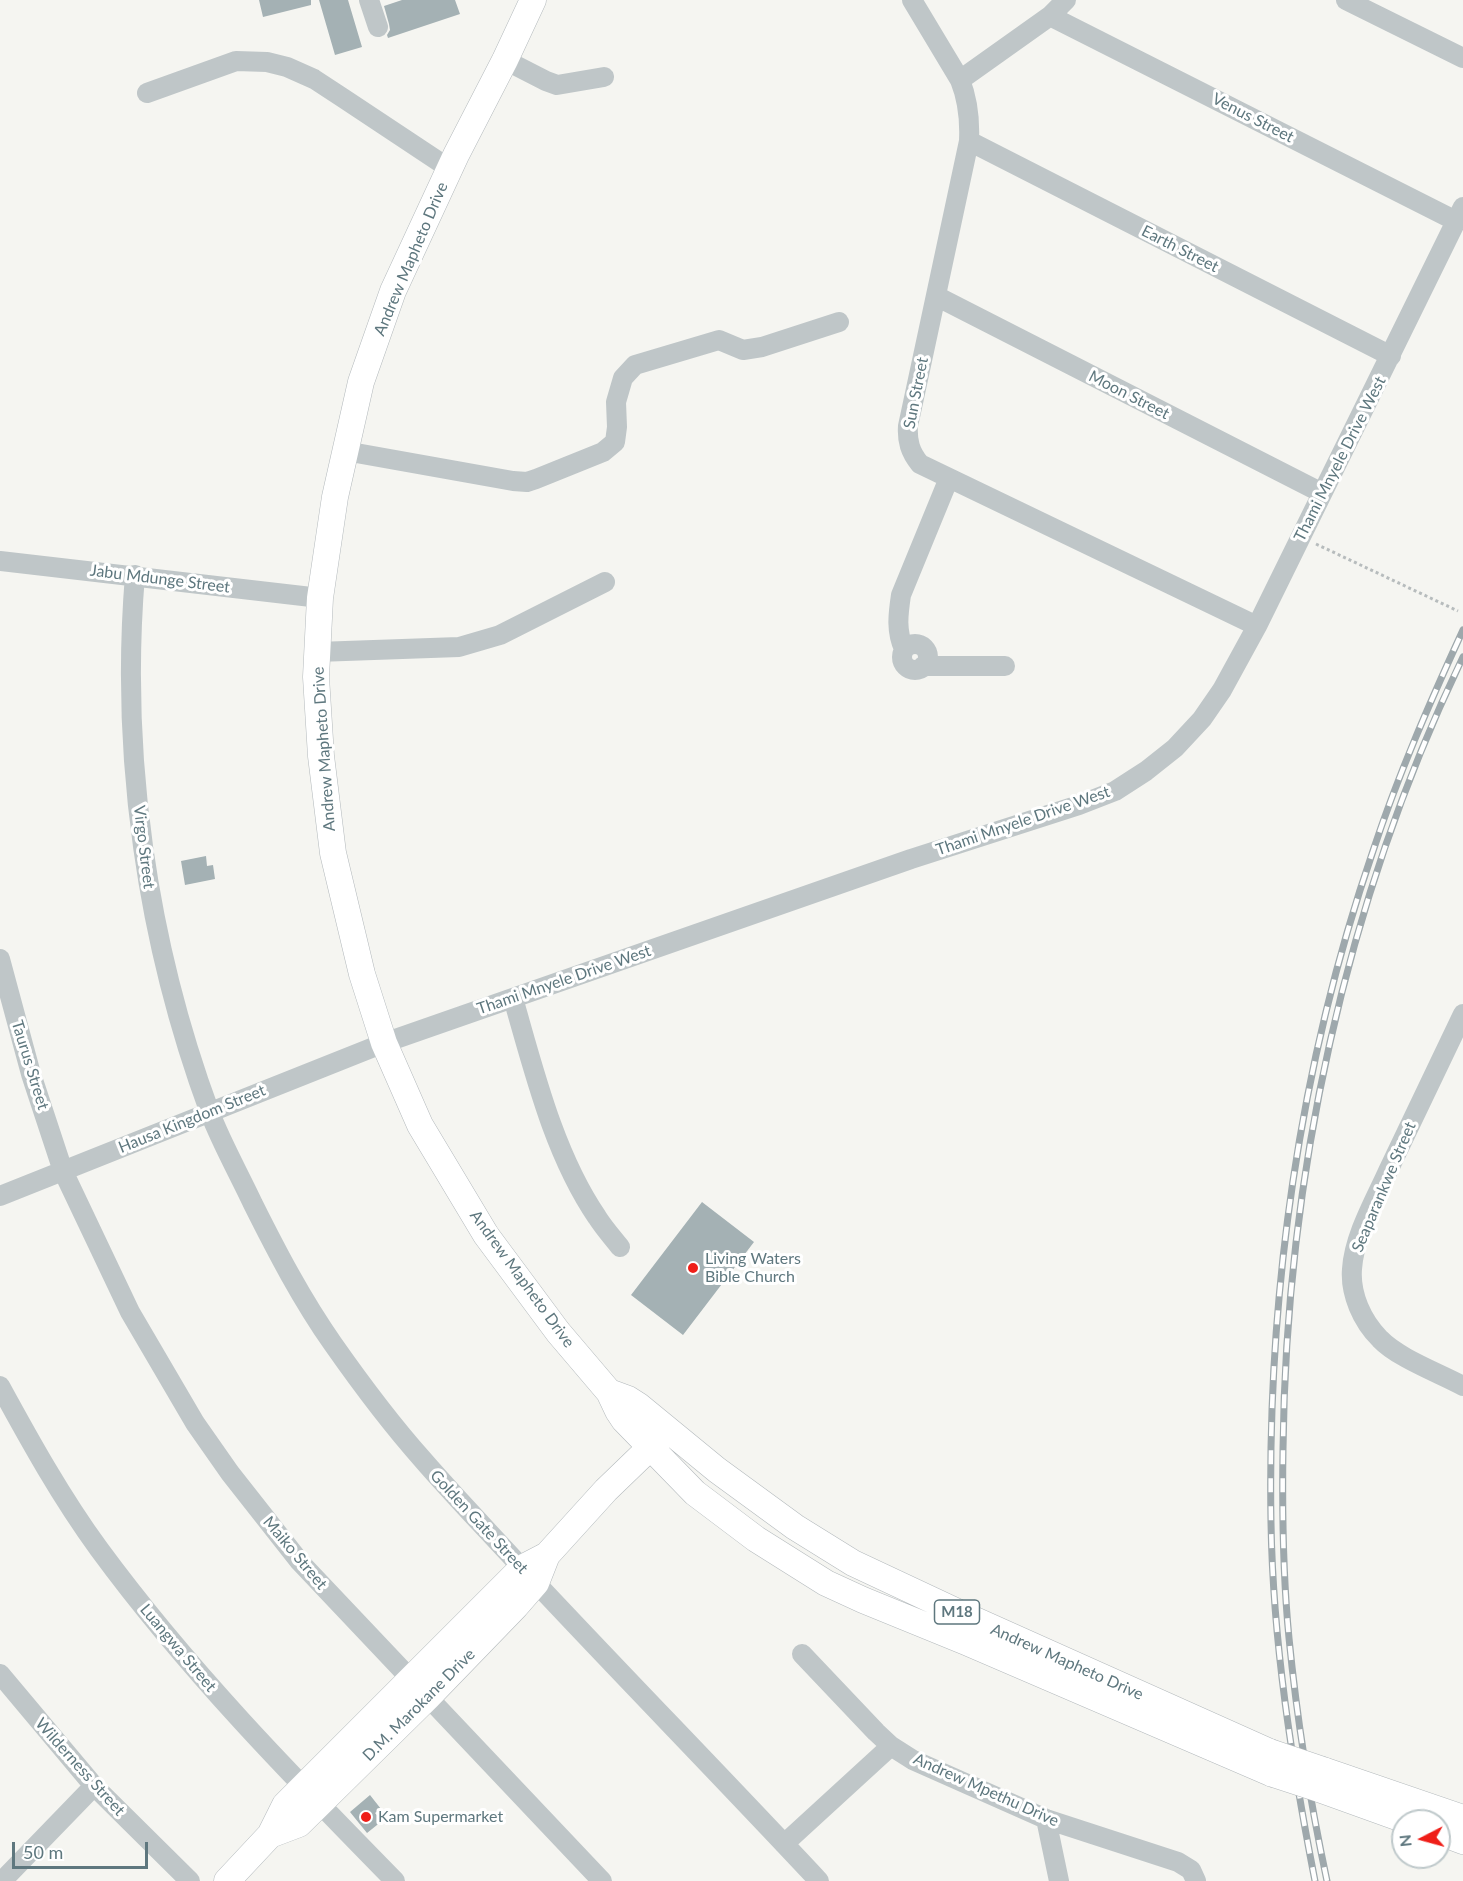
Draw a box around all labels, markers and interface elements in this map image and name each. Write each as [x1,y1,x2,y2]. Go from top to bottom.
street label: Venus Street [1209,89,1297,147]
street label: Andrew Mapheto Drive [370,179,452,339]
street label: Earth Street [1138,221,1222,277]
street label: Sun Street [900,356,932,430]
street label: Moon Street [1085,366,1173,424]
street label: Thami Mnyele Drive West [1290,373,1390,545]
street label: Jabu Mdunge Street [89,561,231,597]
street label: Andrew Mapheto Drive [309,666,339,832]
street label: Thami Mnyele Drive West [934,782,1112,860]
street label: Virgo Street [129,804,159,890]
street label: Thami Mnyele Drive West [475,941,653,1019]
street label: Taurus Street [7,1018,53,1112]
street label: Hausa Kingdom Street [116,1081,268,1157]
street label: Seaparankwe Street [1348,1119,1420,1255]
street label: Andrew Mapheto Drive [466,1207,578,1351]
place label: Living Waters Bible Church [705,1249,801,1287]
marker: Living Waters Bible Church [686,1261,700,1275]
street label: Golden Gate Street [426,1466,532,1578]
street label: Maiko Street [259,1513,331,1593]
street label: Luangwa Street [136,1600,220,1696]
road number: M18 [934,1600,980,1624]
street label: Andrew Mapheto Drive [988,1620,1146,1704]
street label: D.M. Marokane Drive [359,1645,479,1765]
street label: Wilderness Street [31,1714,129,1820]
street label: Andrew Mpethu Drive [910,1749,1062,1831]
place label: Kam Supermarket [378,1807,503,1827]
north arrow [1391,1809,1451,1869]
marker: Kam Supermarket [359,1810,373,1824]
scale bar [15,1830,152,1868]
text: N [1394,1834,1415,1848]
text: 50 m [23,1841,63,1863]

